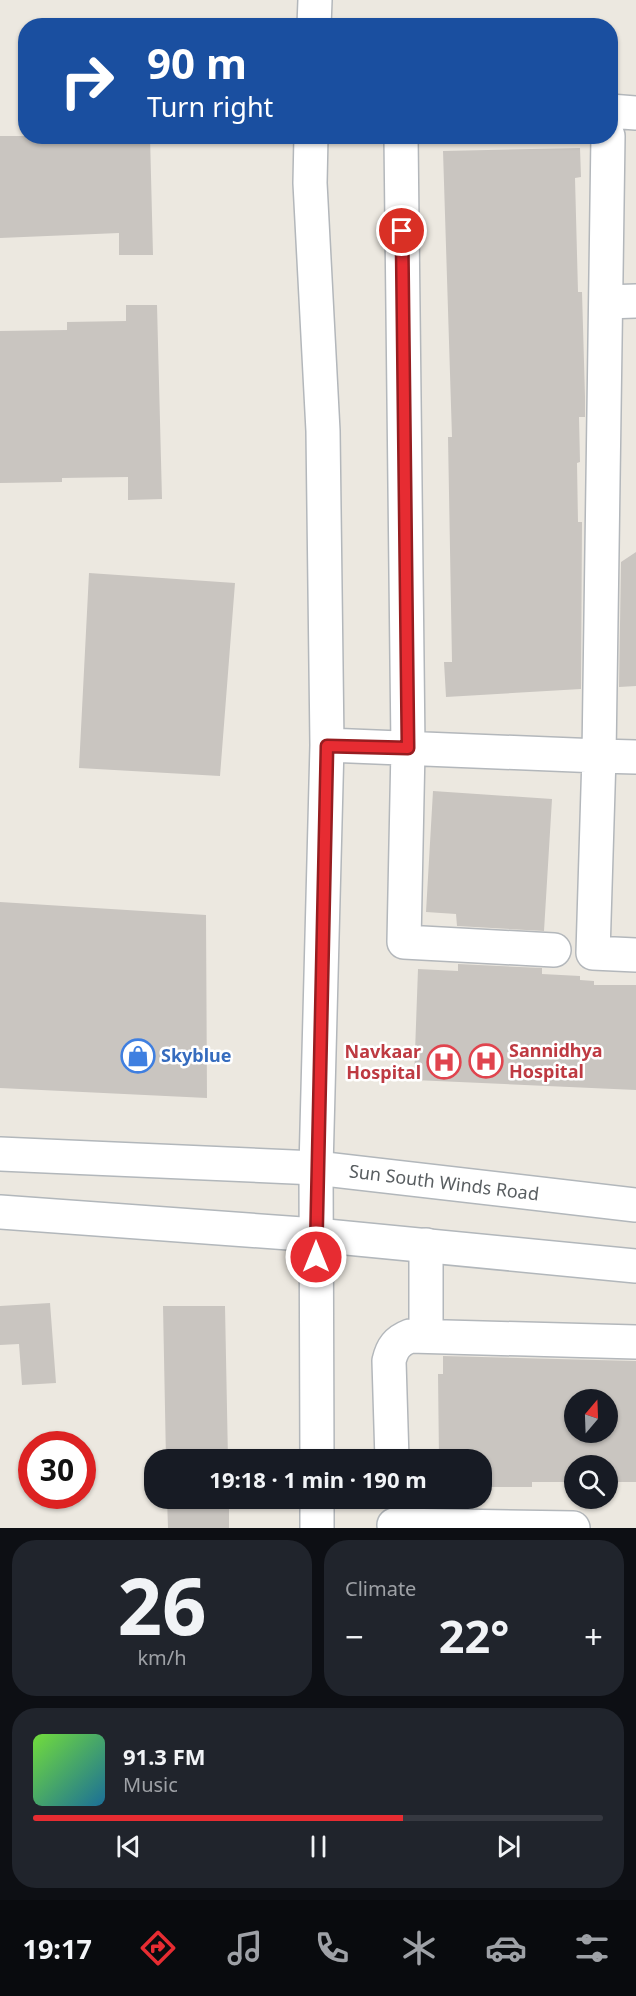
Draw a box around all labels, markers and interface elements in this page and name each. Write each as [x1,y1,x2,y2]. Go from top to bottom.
text: 90 m [147,34,247,91]
icon: right [48,42,126,120]
text: Turn right [147,88,273,125]
pin [376,205,427,256]
icon: arrive [385,214,418,247]
shop icon: Skyblue [120,1038,156,1074]
place label: Sannidhya Hospital [509,1038,603,1083]
place label: Navkaar Hospital [345,1039,421,1084]
place label: Skyblue [161,1043,232,1067]
hospital icon: Sannidhya Hospital [468,1043,504,1079]
hospital icon: Navkaar Hospital [426,1044,462,1080]
street label: Sun South Winds Road [348,1158,540,1206]
position arrow [284,1225,348,1289]
north arrow [564,1389,618,1443]
map controls [564,1389,618,1509]
speed limit sign: 30 [18,1431,96,1509]
button: search [564,1455,618,1509]
text: 19:18 · 1 min · 190 m [209,1464,427,1494]
text: 26 [117,1552,207,1658]
text: Climate [345,1575,416,1602]
text: 22° [439,1605,509,1666]
text: − [345,1614,364,1659]
text: + [584,1614,603,1659]
text: km/h [137,1644,187,1671]
text: 91.3 FM [123,1741,205,1771]
text: Music [123,1771,178,1798]
icon: previous [112,1830,145,1863]
icon: pause [302,1830,335,1863]
icon: next [492,1830,525,1863]
icon: directions [137,1927,179,1969]
icon: music [224,1927,266,1969]
icon: phone [311,1927,353,1969]
icon: climate [398,1927,440,1969]
icon: car [485,1927,527,1969]
icon: filters [571,1927,613,1969]
text: 19:17 [22,1930,92,1967]

